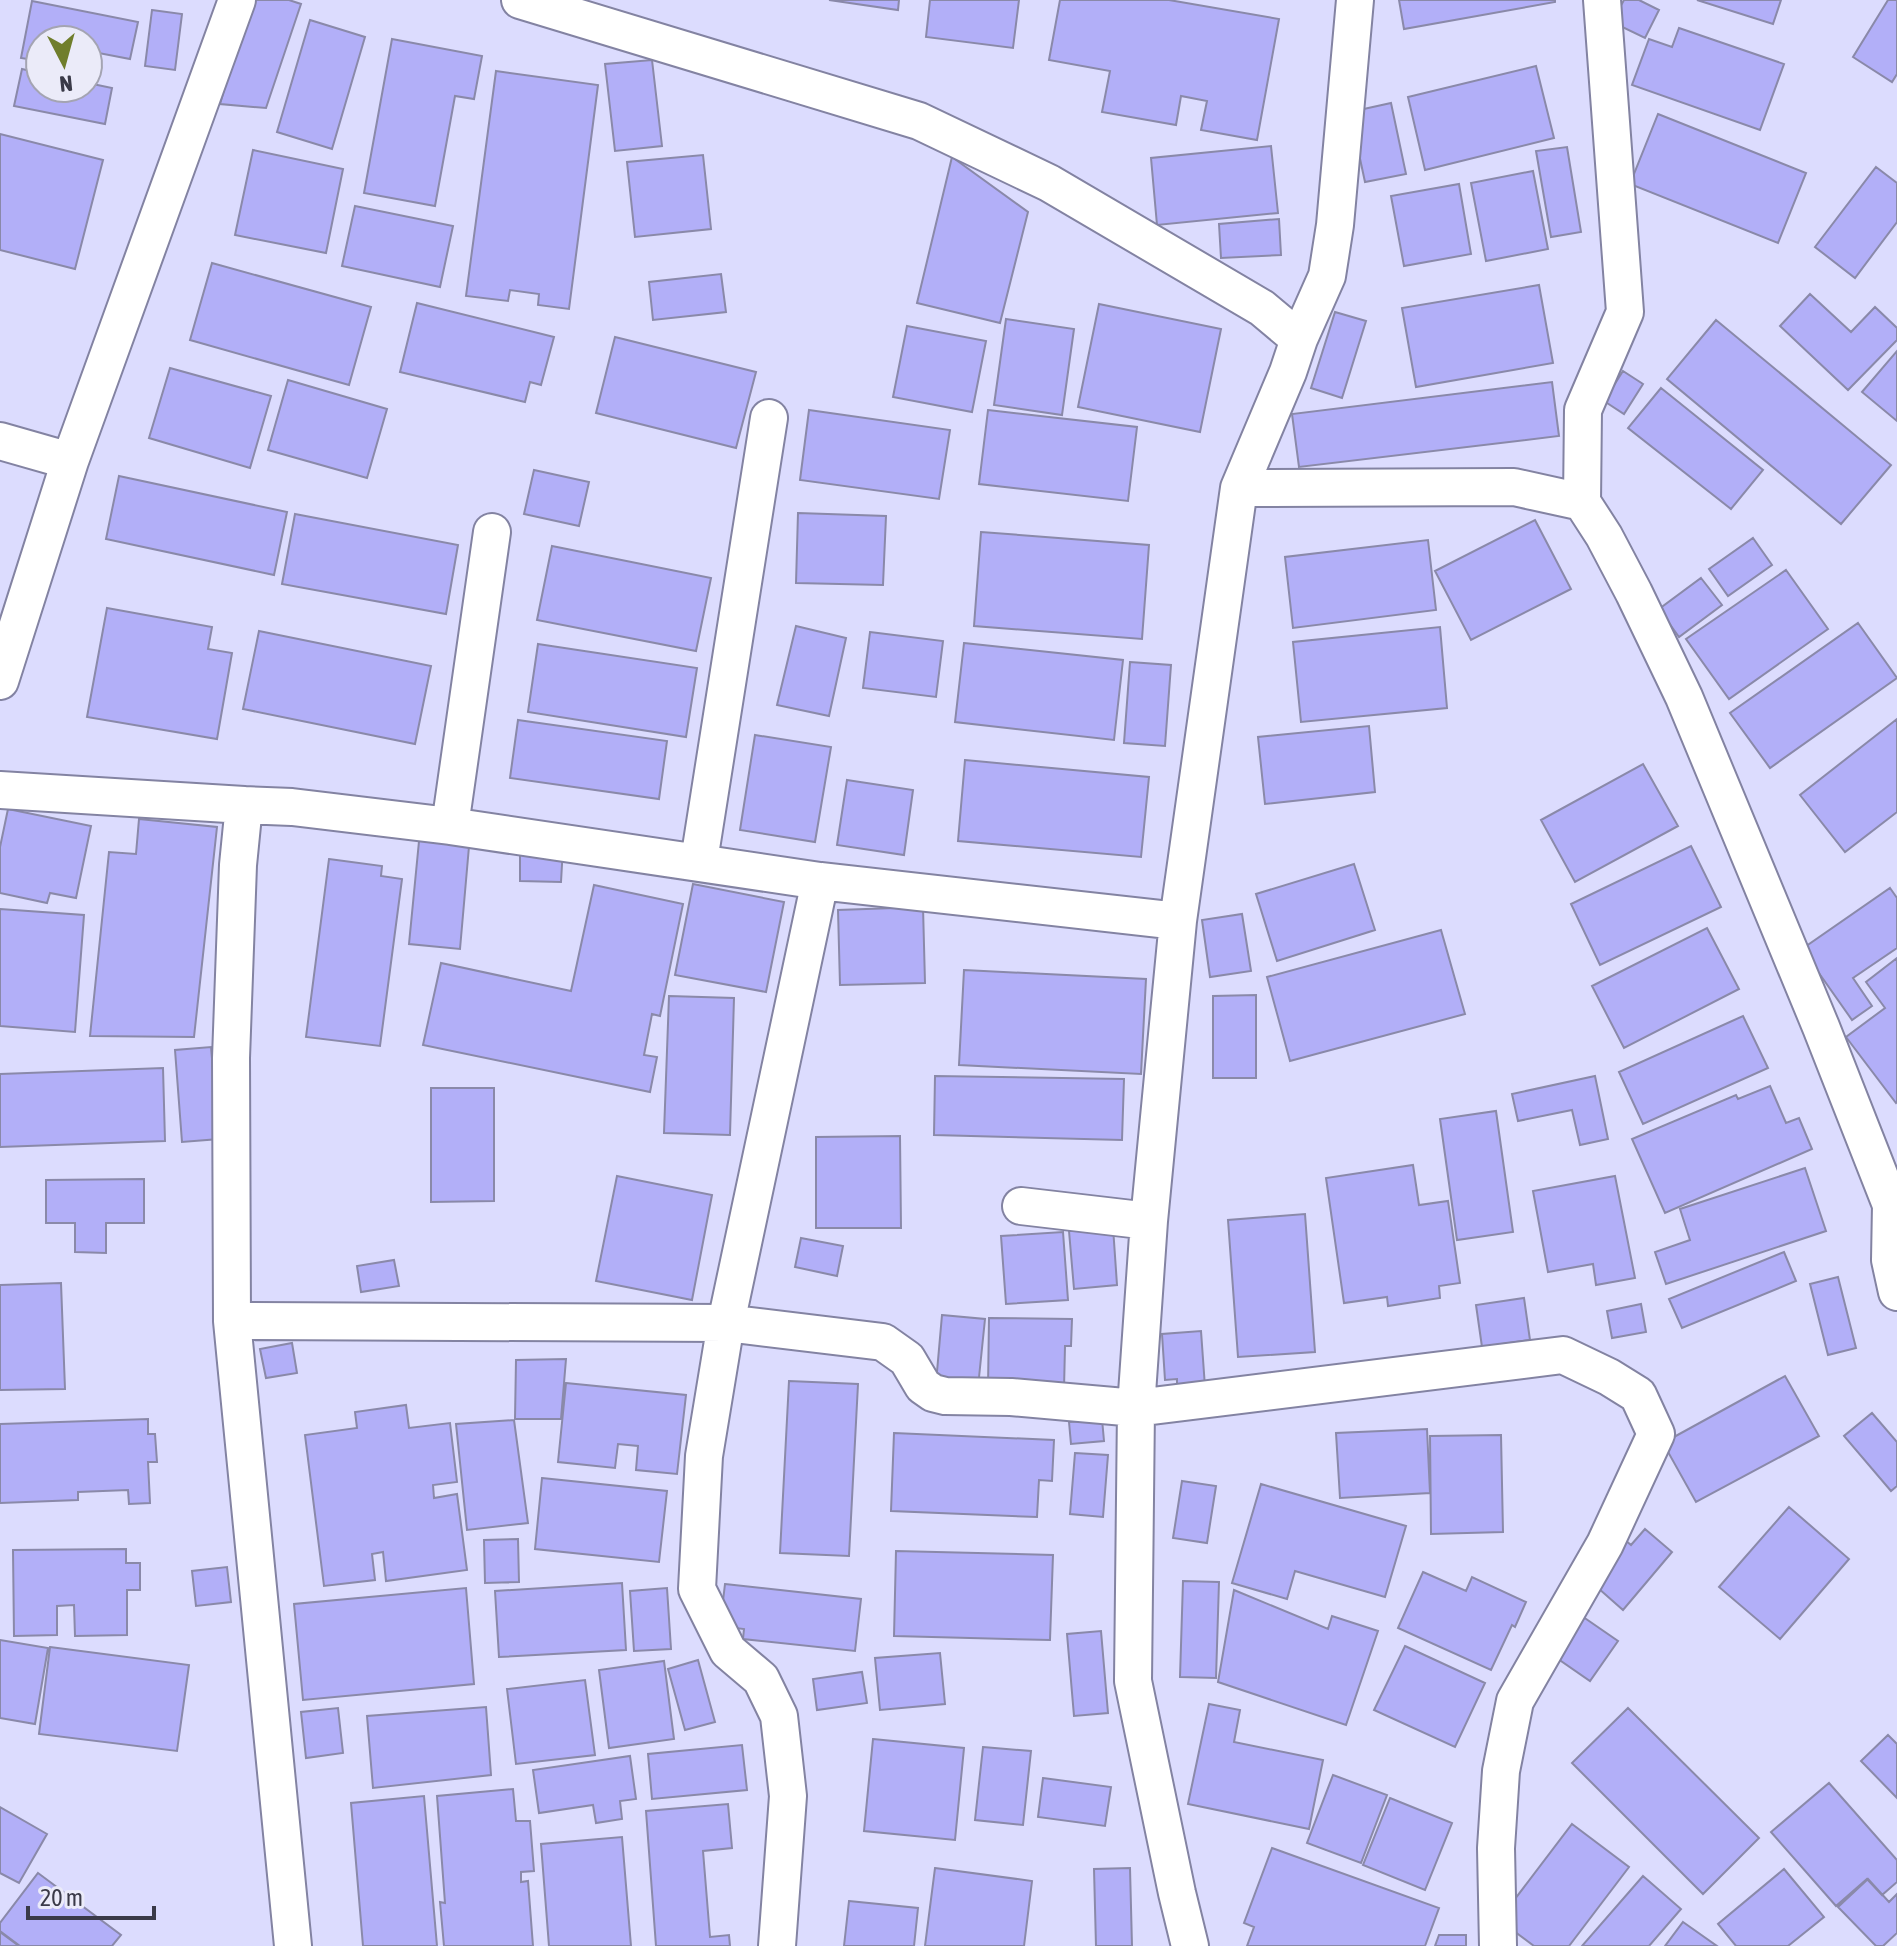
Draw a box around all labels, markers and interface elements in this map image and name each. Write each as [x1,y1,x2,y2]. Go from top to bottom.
north arrow [24,24,104,104]
text: N [58,70,74,97]
scale bar [28,1870,154,1920]
text: 20 m [40,1884,83,1911]

